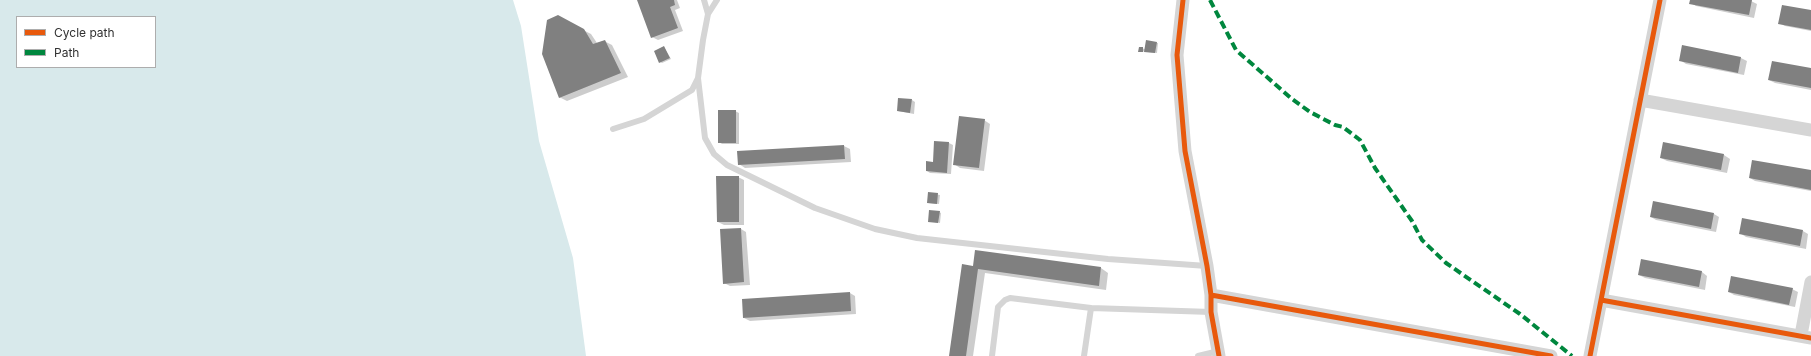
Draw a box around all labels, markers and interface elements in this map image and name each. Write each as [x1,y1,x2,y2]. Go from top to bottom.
legend [16,16,156,68]
text: Cycle path [54,25,115,40]
text: Path [54,45,79,60]

